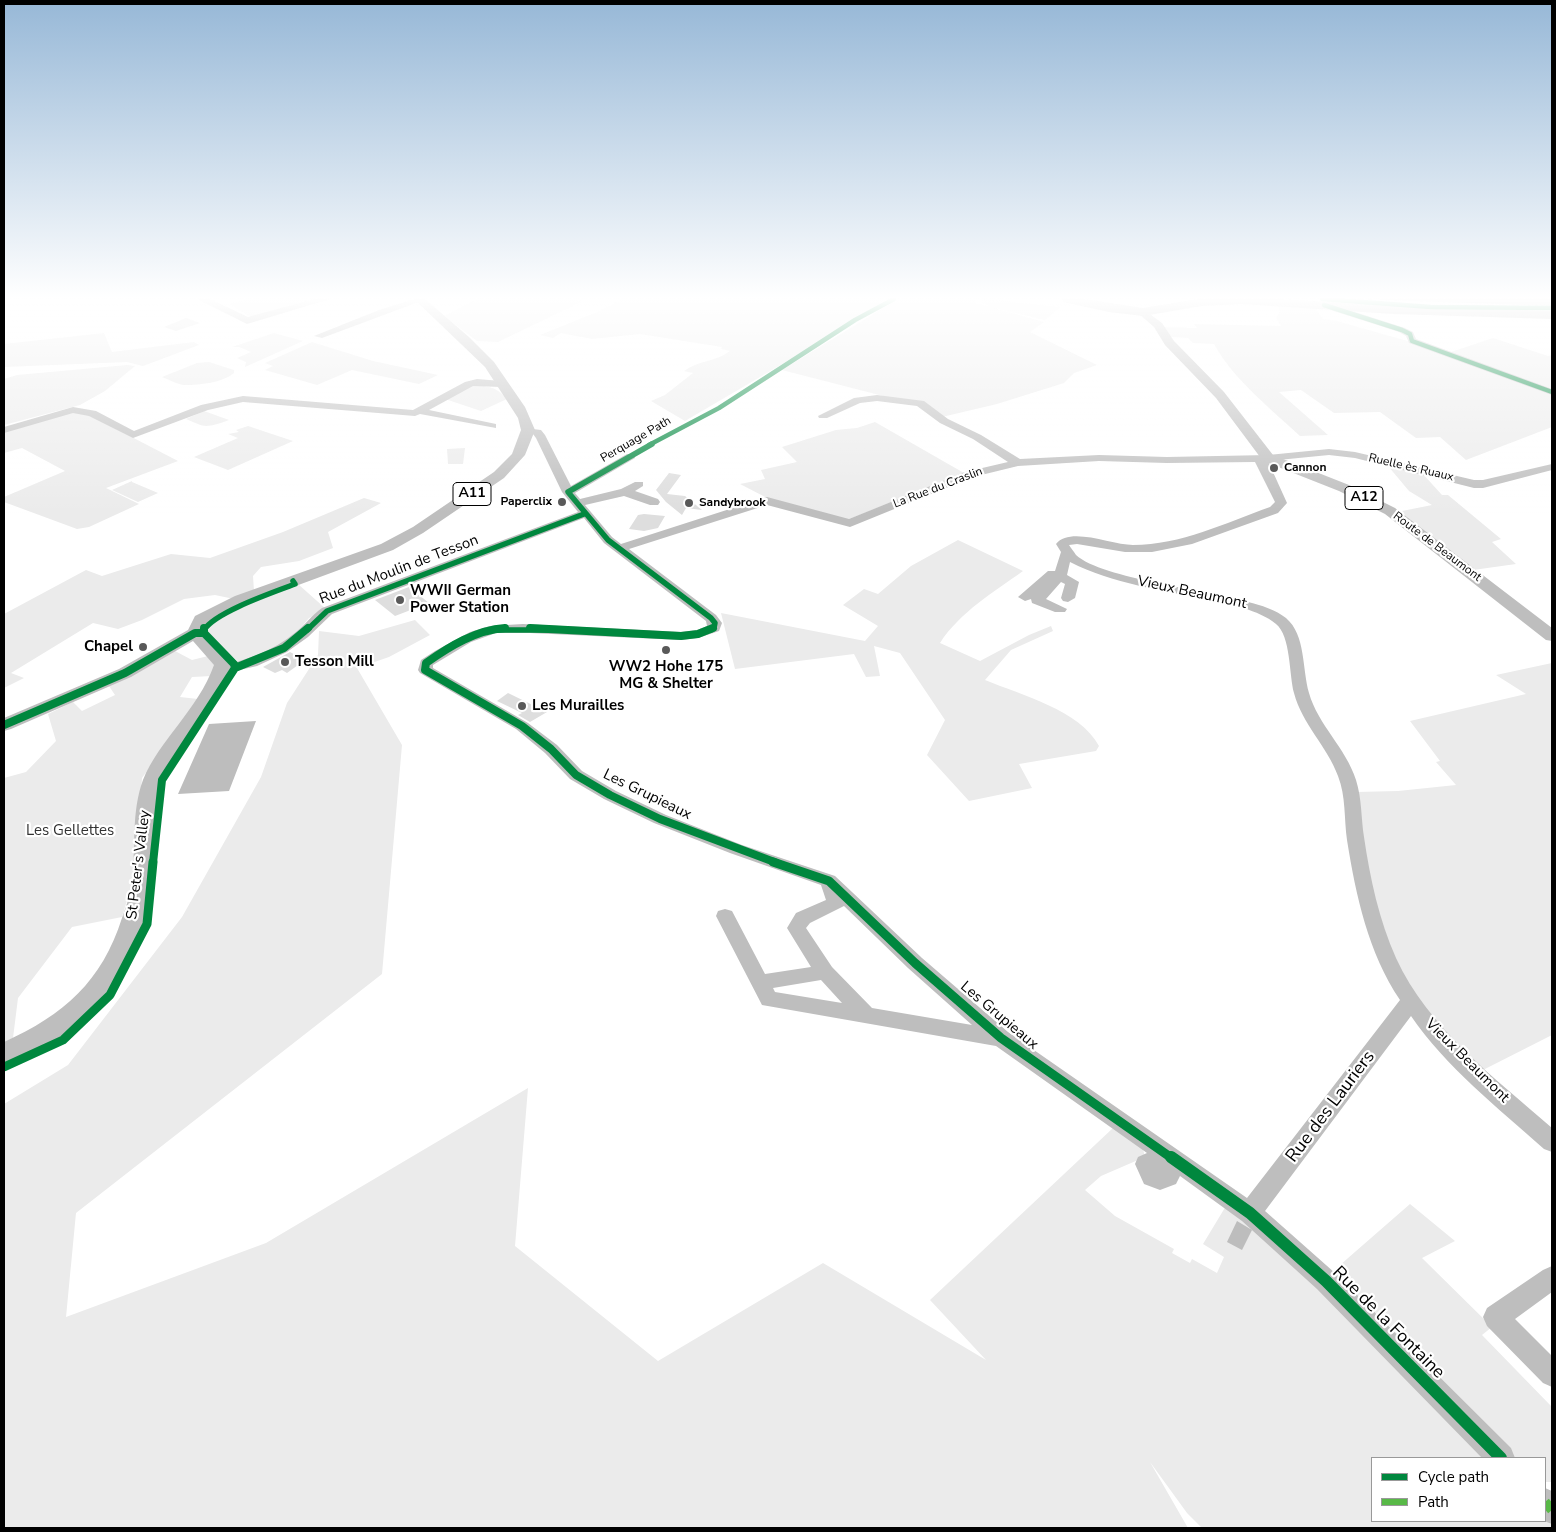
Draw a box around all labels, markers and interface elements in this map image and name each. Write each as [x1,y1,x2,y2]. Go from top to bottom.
street label: Perquage Path [598,414,674,466]
street label: Ruelle ès Ruaux [1367,451,1455,485]
place label: Cannon [1284,461,1326,475]
marker: Cannon [1268,462,1280,474]
street label: La Rue du Craslin [891,464,985,512]
road number: A11 [453,482,491,506]
road number: A12 [1345,486,1383,509]
place label: Paperclix [500,495,552,509]
marker: Paperclix [556,496,568,508]
place label: Sandybrook [699,496,766,510]
marker: Sandybrook [683,497,695,509]
street label: Route de Beaumont [1390,509,1484,585]
street label: Rue du Moulin de Tesson [317,531,481,609]
street label: Vieux Beaumont [1136,573,1248,613]
place label: WWII German Power Station [410,582,511,617]
marker: WWII German Power Station [394,594,406,606]
place label: Chapel [84,638,133,656]
marker: Chapel [137,641,149,653]
marker: WW2 Hohe 175 MG & Shelter [660,644,672,656]
place label: Tesson Mill [295,653,374,671]
marker: Tesson Mill [279,656,291,668]
place label: WW2 Hohe 175 MG & Shelter [609,658,723,693]
place label: Les Murailles [532,697,624,715]
marker: Les Murailles [516,700,528,712]
street label: Les Grupieaux [600,766,694,824]
street label: St Peter's Valley [123,809,155,921]
park label: Les Gellettes [26,822,114,840]
street label: Les Grupieaux [956,978,1042,1054]
street label: Vieux Beaumont [1421,1015,1513,1107]
street label: Rue des Lauriers [1282,1047,1380,1167]
street label: Rue de la Fontaine [1327,1262,1449,1384]
legend [1371,1457,1546,1522]
text: Cycle path [1418,1467,1489,1487]
text: Path [1418,1492,1449,1512]

